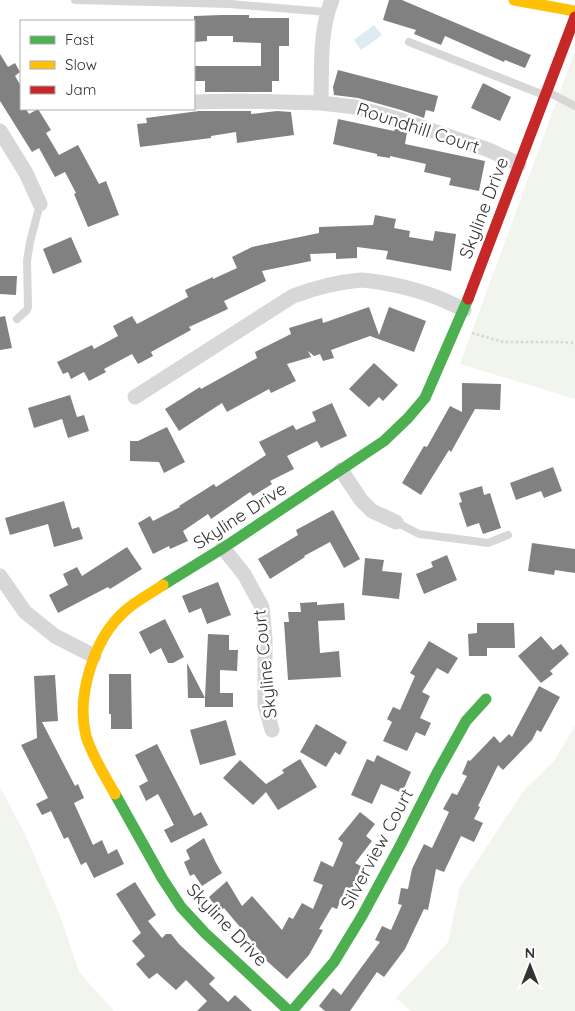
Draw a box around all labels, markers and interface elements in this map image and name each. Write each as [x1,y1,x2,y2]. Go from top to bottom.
legend [20,20,195,110]
text: Fast [65,30,94,49]
text: Slow [65,55,97,74]
text: Jam [65,80,96,99]
street label: Roundhill Court [354,97,482,158]
street label: Skyline Drive [454,154,513,262]
street label: Skyline Drive [189,477,291,554]
street label: Skyline Court [247,608,282,720]
street label: Silverview Court [335,785,418,913]
street label: Skyline Drive [182,878,273,971]
north arrow [505,941,555,991]
text: N [525,944,535,962]

